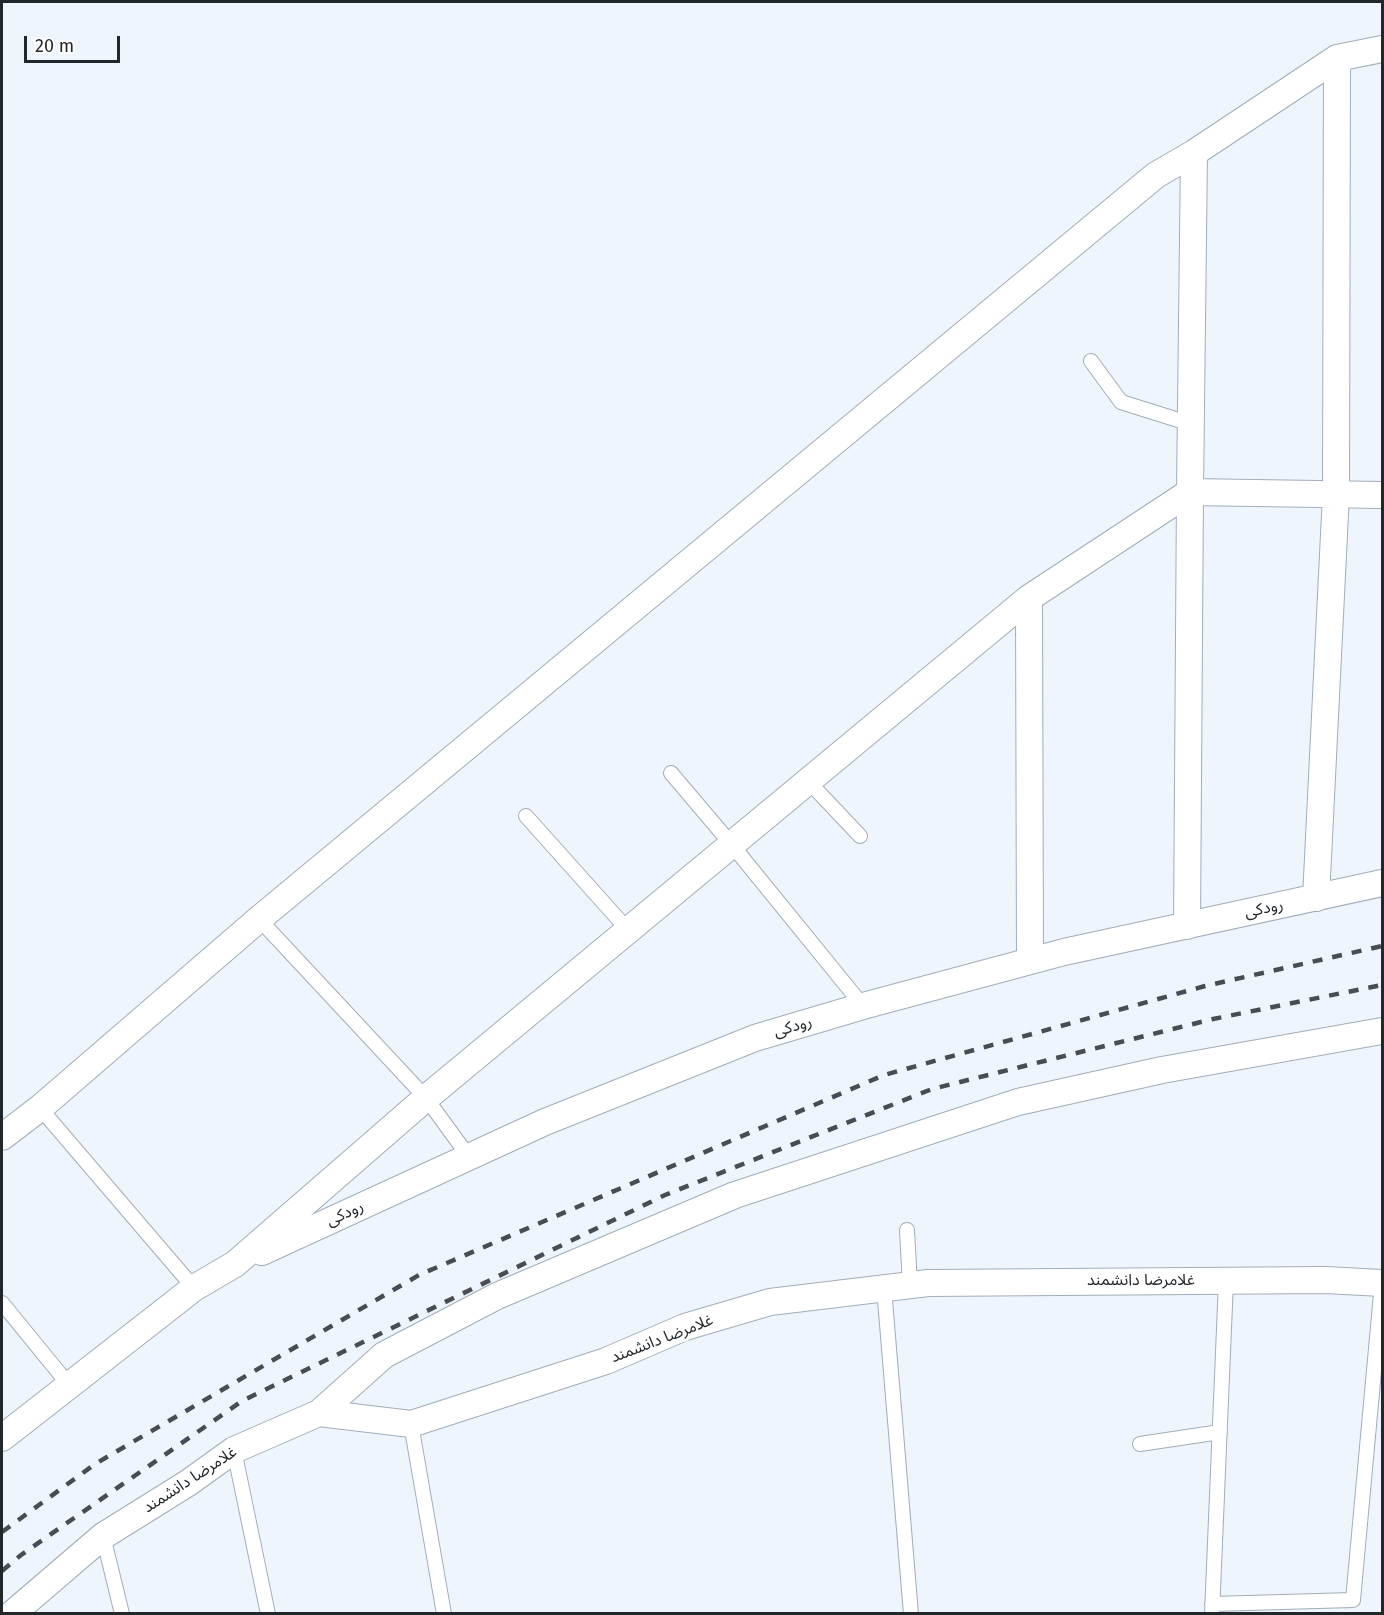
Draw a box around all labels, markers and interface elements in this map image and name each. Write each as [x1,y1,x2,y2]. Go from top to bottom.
scale bar [27,24,123,62]
text: 20 m [35,35,74,57]
street label: رودکی [1243,896,1285,922]
street label: رودکی [772,1012,814,1042]
street label: رودکی [323,1197,367,1231]
street label: غلامرضا دانشمند [1087,1271,1195,1291]
street label: غلامرضا دانشمند [608,1311,716,1367]
street label: غلامرضا دانشمند [140,1443,240,1517]

